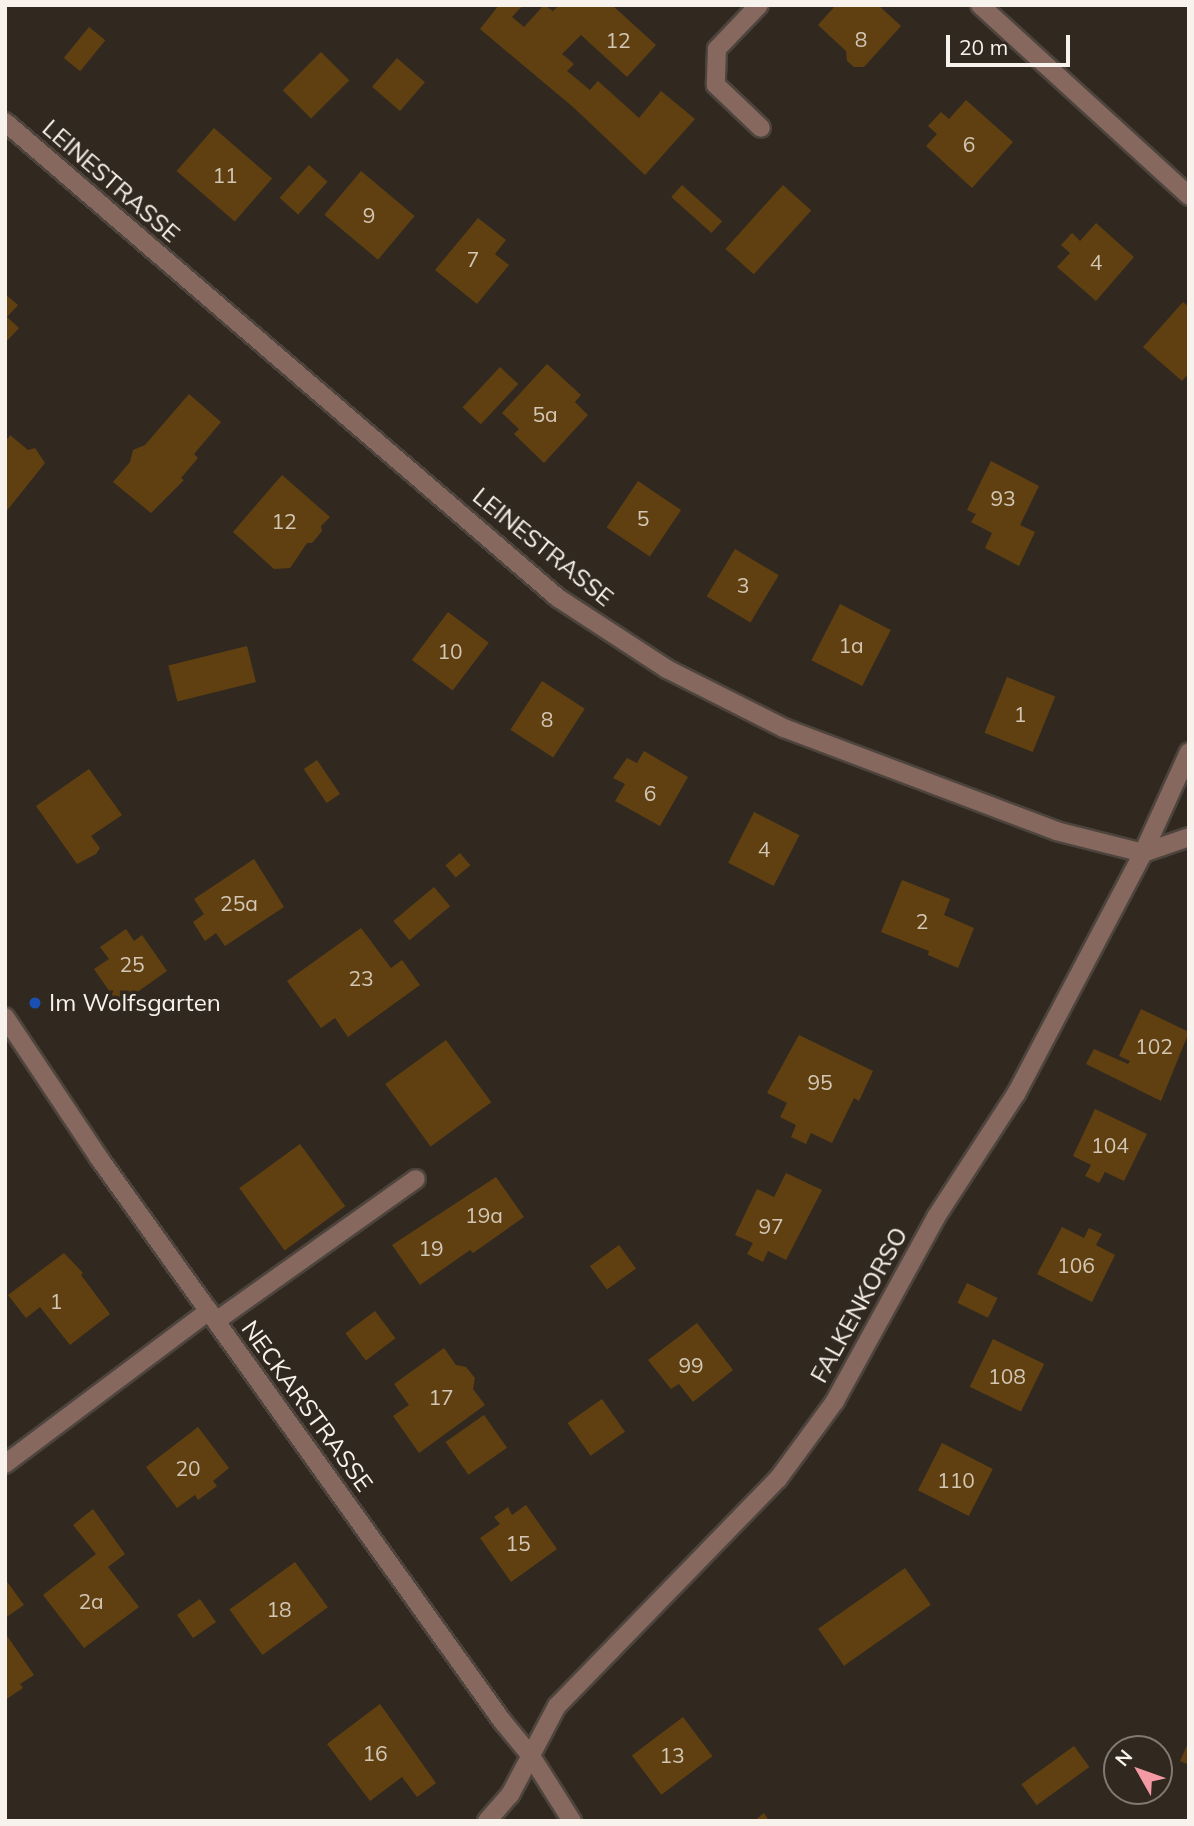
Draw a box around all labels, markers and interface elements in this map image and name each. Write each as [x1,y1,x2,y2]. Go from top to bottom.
scale bar [949,21,1073,65]
house number: 8 [855,26,867,52]
house number: 12 [605,27,631,53]
text: 20 m [959,34,1008,60]
street label: LEINESTRASSE [37,114,185,248]
house number: 6 [963,131,975,157]
house number: 11 [212,162,238,188]
house number: 9 [363,202,375,228]
house number: 7 [467,246,479,272]
house number: 4 [1090,249,1102,275]
house number: 5a [532,401,558,427]
street label: LEINESTRASSE [467,482,619,612]
house number: 93 [990,485,1016,511]
house number: 5 [637,505,649,531]
house number: 12 [271,508,297,534]
house number: 3 [737,572,749,598]
house number: 1a [838,632,864,658]
house number: 10 [437,638,463,664]
house number: 1 [1014,701,1026,727]
house number: 8 [541,706,553,732]
house number: 6 [644,780,656,806]
house number: 4 [758,836,770,862]
house number: 25a [220,890,258,916]
house number: 2 [916,908,928,934]
house number: 25 [119,951,145,977]
house number: 23 [348,965,374,991]
place label: Im Wolfsgarten [49,989,221,1017]
marker: Im Wolfsgarten [27,995,43,1011]
house number: 102 [1135,1033,1173,1059]
house number: 95 [807,1069,833,1095]
house number: 104 [1091,1132,1129,1158]
house number: 19a [465,1202,503,1228]
house number: 97 [758,1213,784,1239]
street label: FALKENKORSO [804,1222,914,1388]
house number: 19 [418,1235,444,1261]
house number: 106 [1057,1252,1095,1278]
house number: 1 [50,1288,62,1314]
street label: NECKARSTRASSE [235,1315,379,1497]
house number: 99 [678,1352,704,1378]
house number: 108 [988,1363,1026,1389]
house number: 17 [428,1384,454,1410]
house number: 20 [175,1455,201,1481]
house number: 110 [937,1467,975,1493]
house number: 15 [505,1530,531,1556]
house number: 2a [78,1588,104,1614]
house number: 18 [266,1596,292,1622]
north arrow [1103,1735,1173,1805]
house number: 16 [362,1740,388,1766]
house number: 13 [659,1742,685,1768]
text: N [1110,1745,1137,1771]

